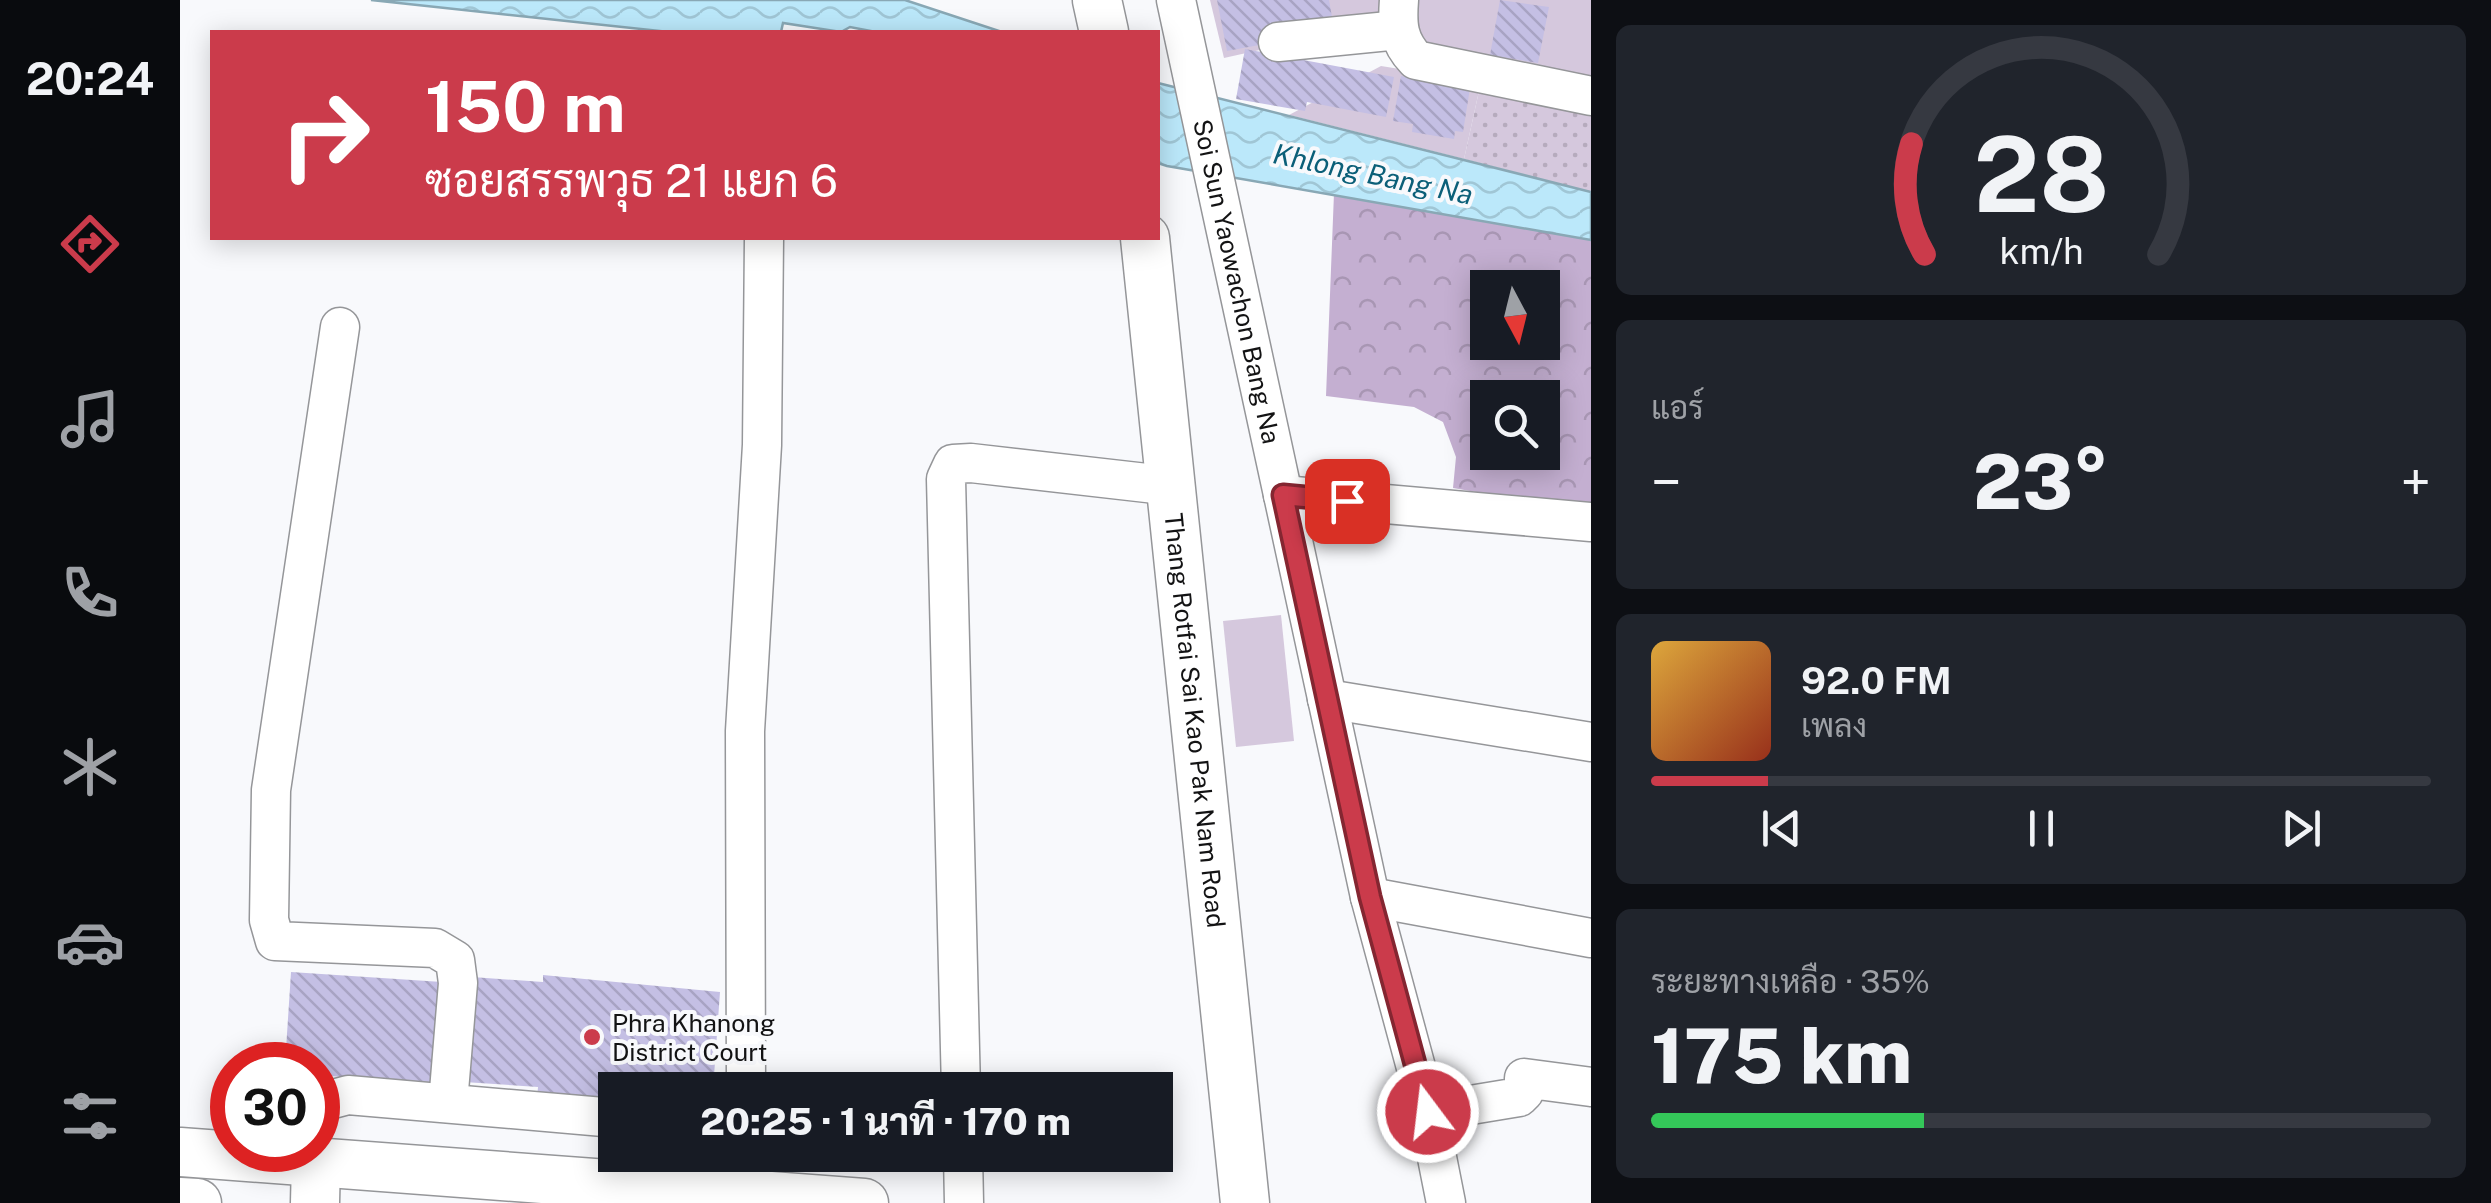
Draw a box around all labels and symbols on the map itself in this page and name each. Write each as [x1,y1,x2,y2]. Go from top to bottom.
street label: Soi Sun Yaowachon Bang Na [1187,116,1287,447]
water label: Khlong Bang Na [1270,136,1476,211]
north arrow [1470,270,1560,360]
pin [1305,459,1390,544]
street label: Thang Rotfai Sai Kao Pak Nam Road [1159,512,1231,929]
place label: Phra Khanong District Court [612,1008,775,1067]
marker: Phra Khanong District Court [581,1026,603,1048]
speed limit sign: 30 [210,1042,340,1172]
position arrow [1376,1060,1480,1164]

